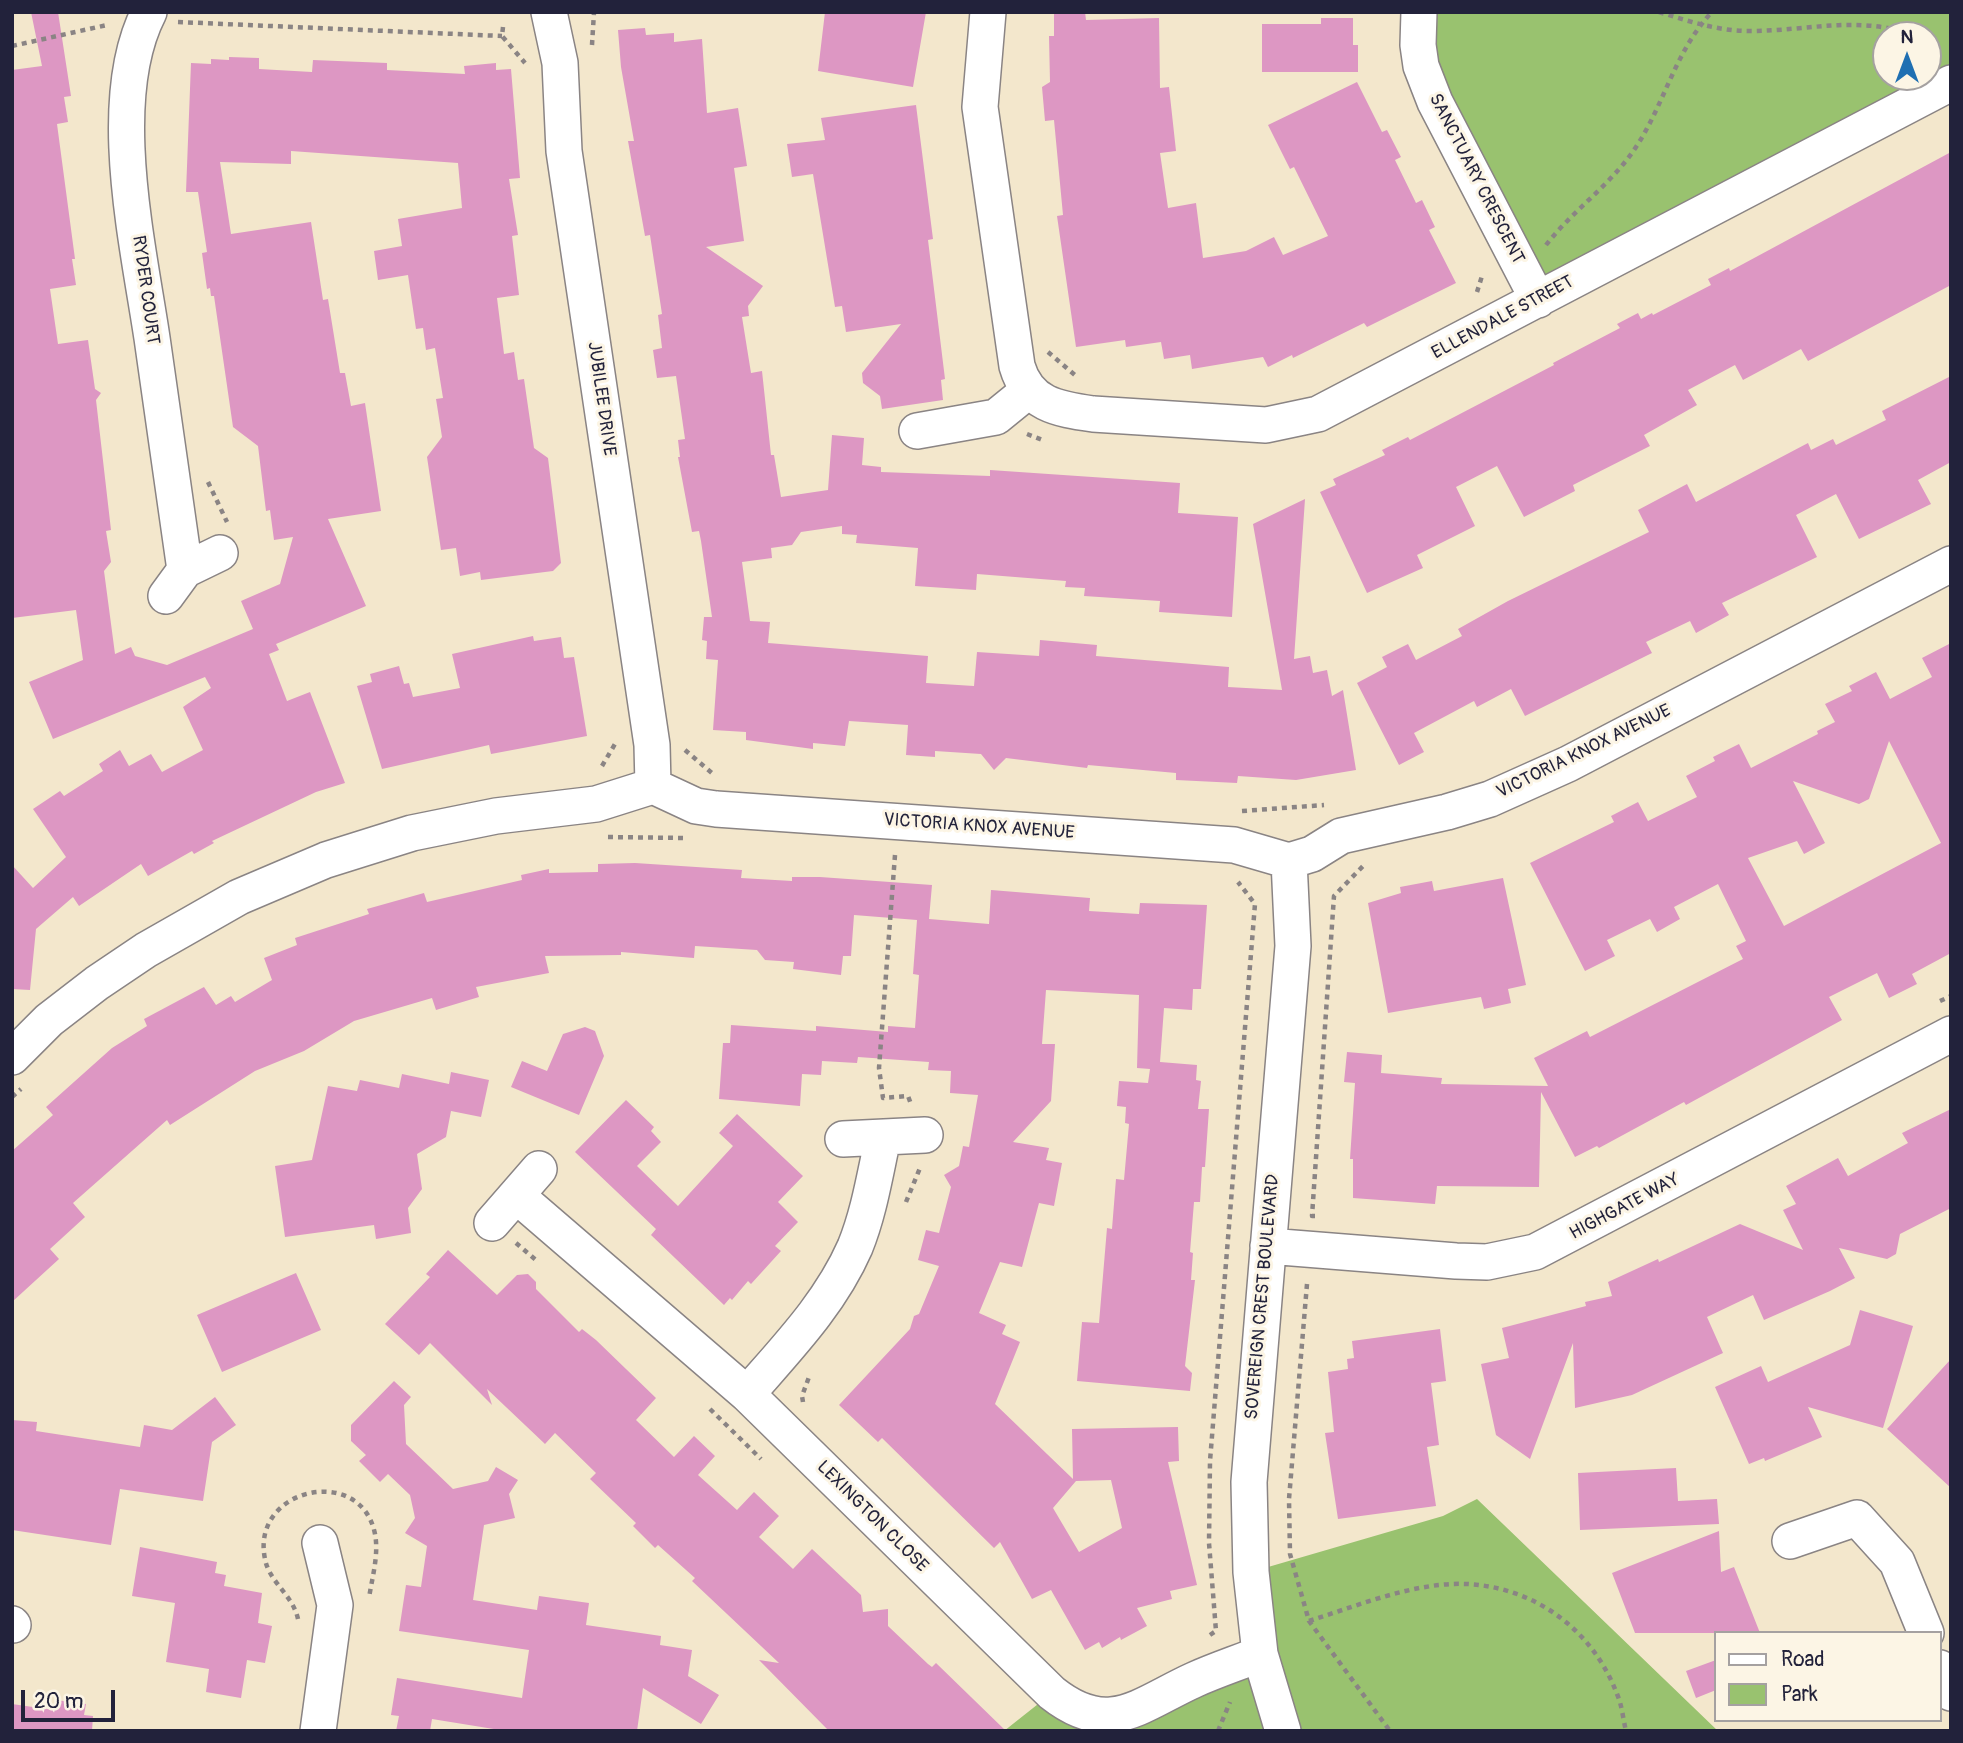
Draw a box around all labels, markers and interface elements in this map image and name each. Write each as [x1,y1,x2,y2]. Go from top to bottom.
north arrow [1872,21,1942,91]
text: N [1901,25,1913,49]
street label: SANCTUARY CRESCENT [1424,90,1528,268]
street label: RYDER COURT [127,234,163,346]
street label: ELLENDALE STREET [1428,271,1578,365]
street label: JUBILEE DRIVE [582,340,620,458]
street label: VICTORIA KNOX AVENUE [1493,700,1675,804]
street label: VICTORIA KNOX AVENUE [883,810,1075,844]
street label: HIGHGATE WAY [1566,1169,1684,1245]
street label: SOVEREIGN CREST BOULEVARD [1242,1174,1284,1420]
street label: LEXINGTON CLOSE [812,1457,932,1577]
legend [1714,1631,1942,1722]
text: Road [1781,1646,1825,1673]
scale bar [24,1676,119,1720]
text: Park [1781,1681,1818,1708]
text: 20 m [34,1688,83,1715]

